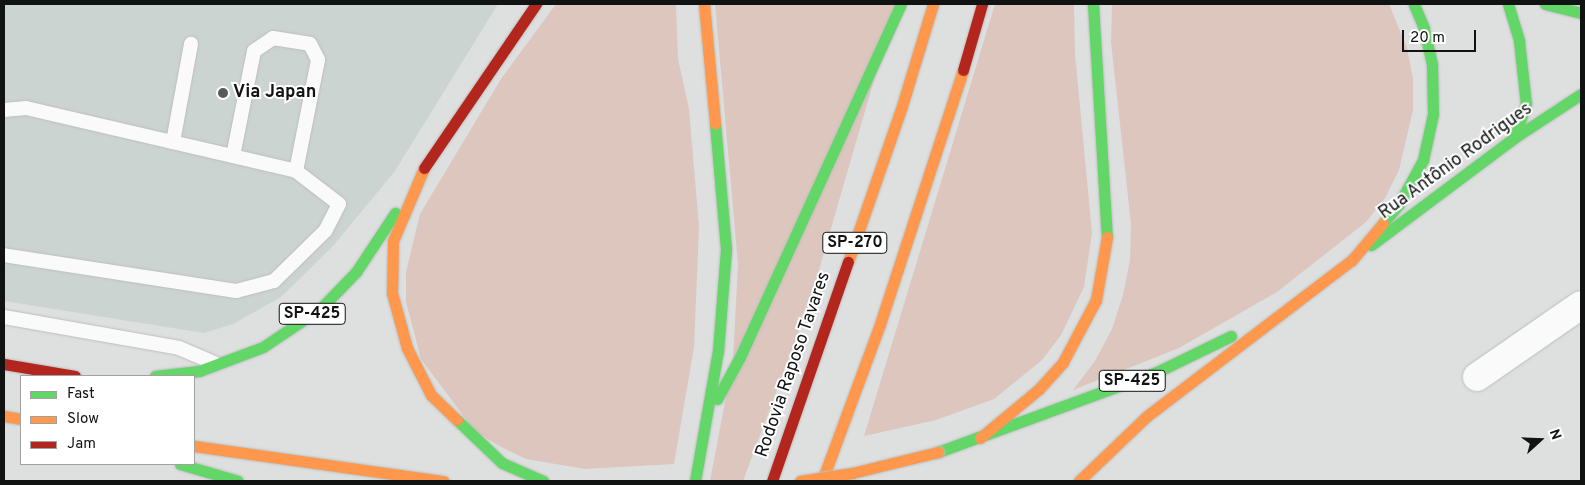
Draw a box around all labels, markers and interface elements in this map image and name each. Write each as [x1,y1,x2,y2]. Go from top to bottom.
scale bar [1405,20,1479,52]
text: 20 m [1410,29,1445,48]
place label: Via Japan [233,82,316,104]
marker: Via Japan [217,87,229,99]
street label: Rua Antônio Rodrigues [1375,99,1537,225]
road number: SP-270 [821,230,889,256]
street label: Rodovia Raposo Tavares [752,269,836,461]
road number: SP-425 [278,300,346,328]
road number: SP-425 [1098,368,1166,394]
legend [20,375,195,465]
text: Fast [67,385,95,404]
text: Slow [67,410,99,429]
north arrow [1515,415,1565,465]
text: N [1545,427,1564,442]
text: Jam [67,435,96,454]

